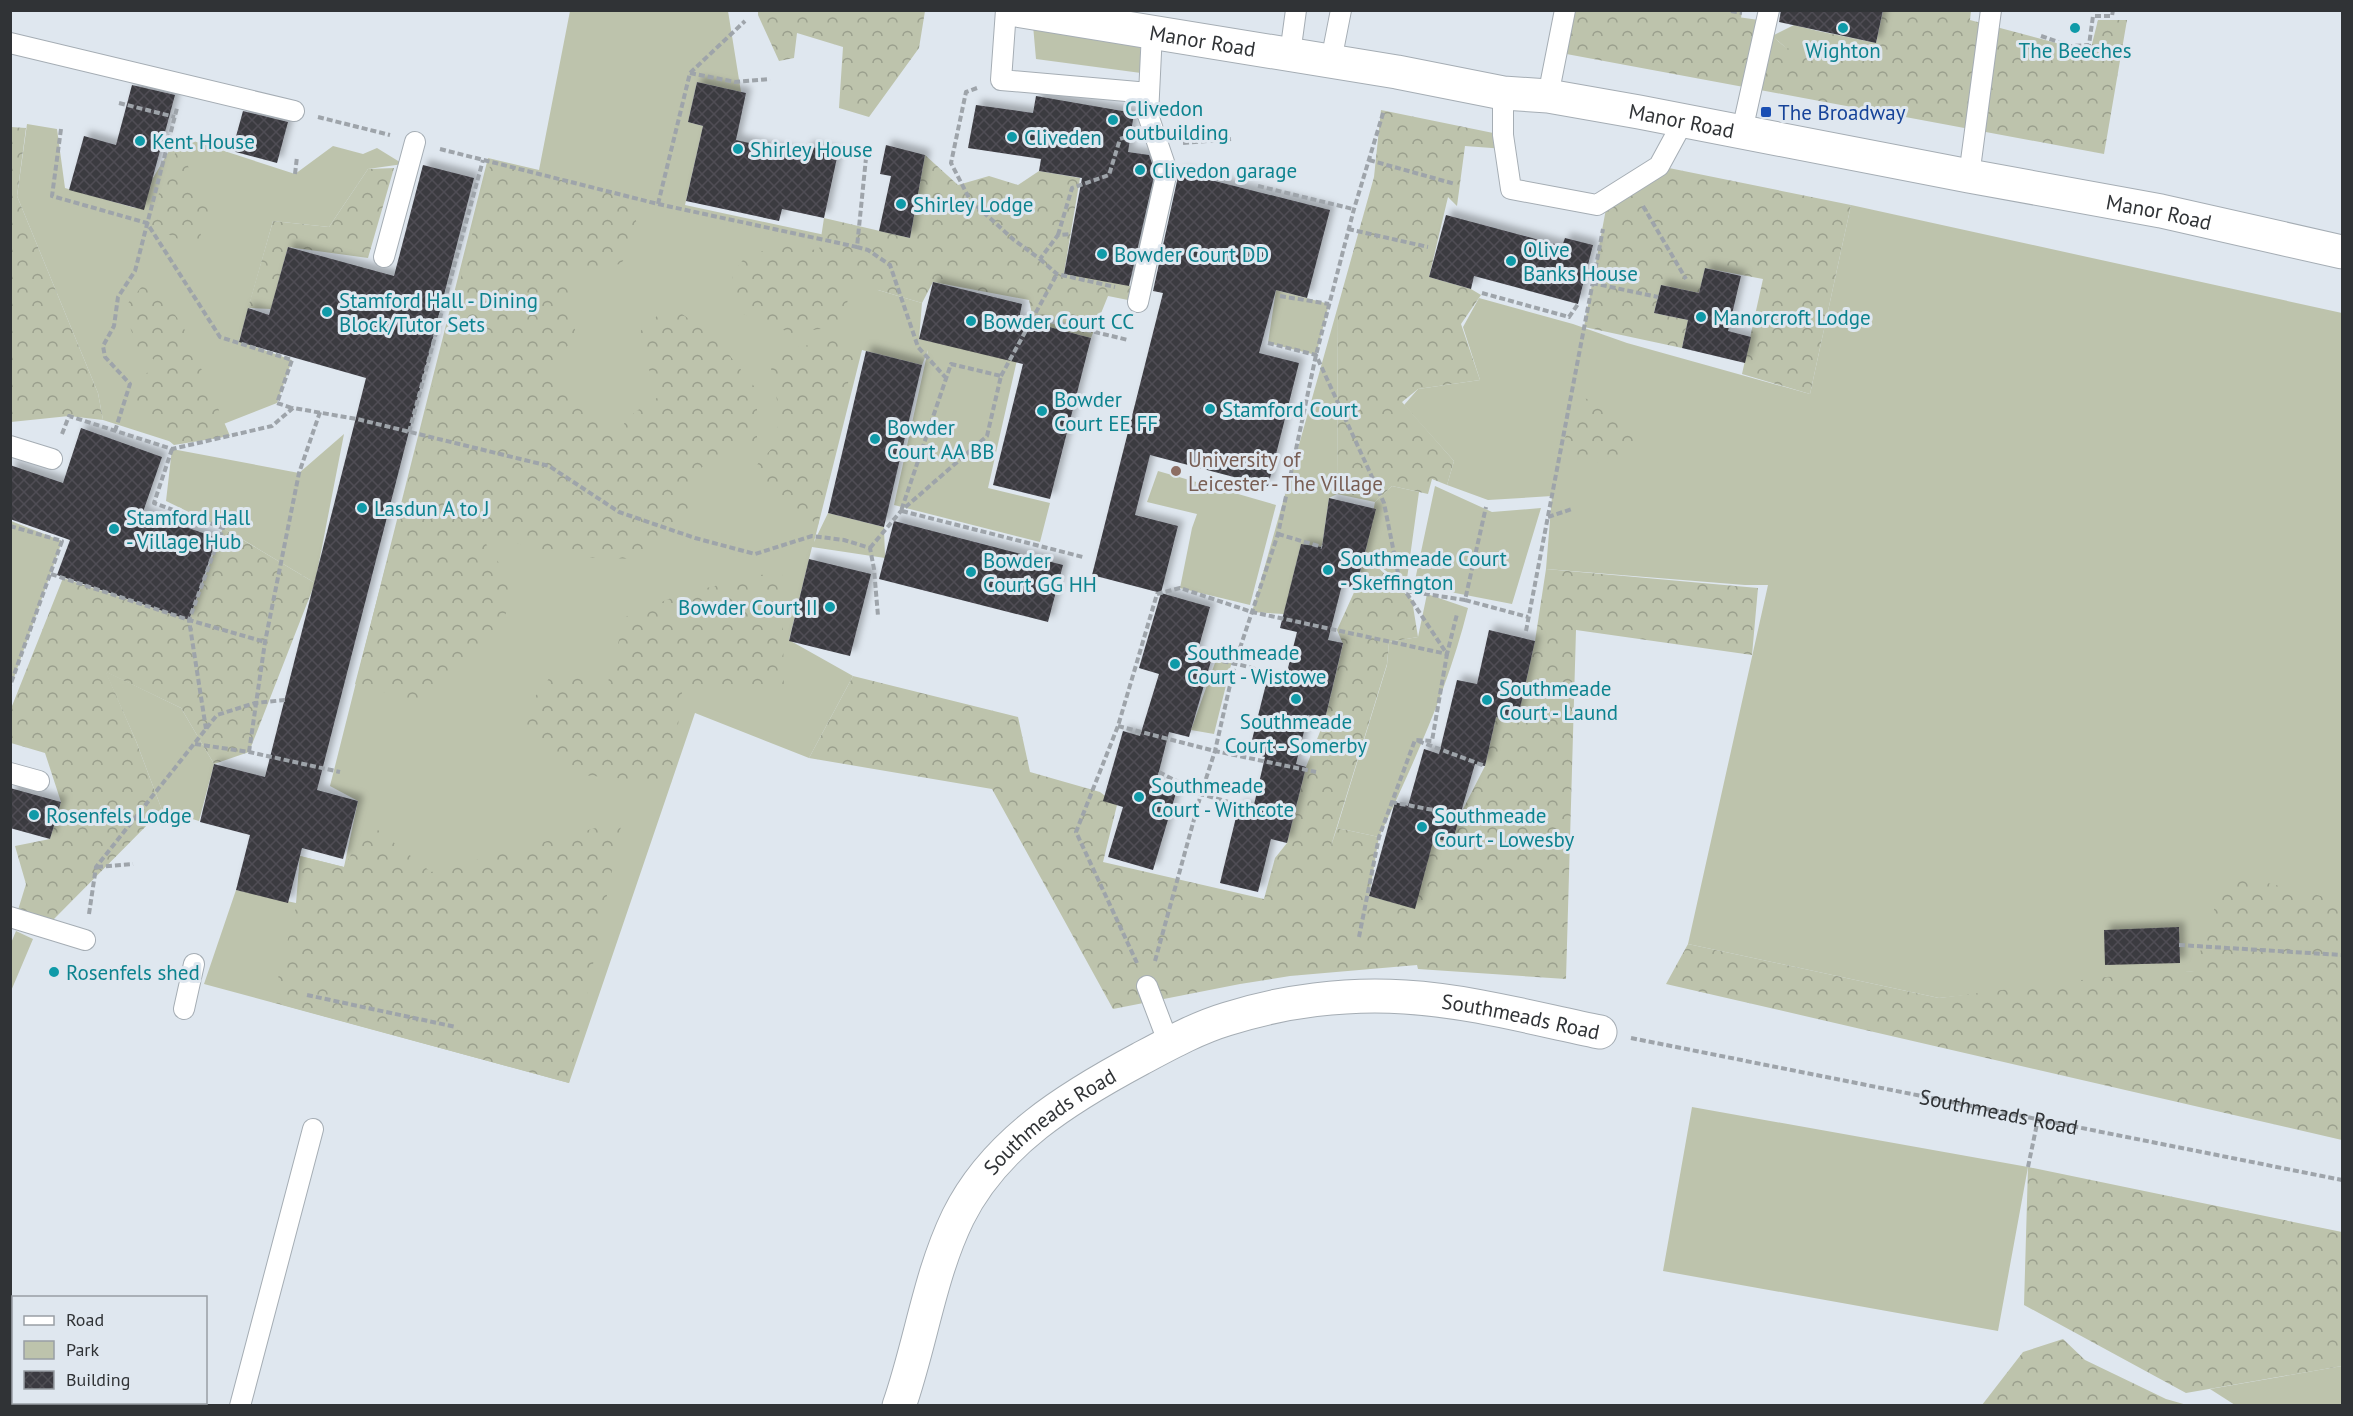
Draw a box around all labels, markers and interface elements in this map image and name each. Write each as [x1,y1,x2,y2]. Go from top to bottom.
street label: Manor Road [1148,18,1258,62]
marker: Wighton [1836,21,1850,35]
marker: The Beeches [2068,21,2082,35]
place label: Wighton [1805,37,1881,64]
place label: The Beeches [2018,37,2132,64]
place label: Clivedon outbuilding [1125,95,1229,146]
street label: Manor Road [1627,97,1737,144]
place label: The Broadway [1778,99,1906,126]
marker: The Broadway [1759,105,1773,119]
marker: Clivedon outbuilding [1106,113,1120,127]
place label: Cliveden [1024,124,1102,151]
place label: Kent House [152,128,255,155]
marker: Cliveden [1005,130,1019,144]
marker: Kent House [133,134,147,148]
place label: Shirley House [750,136,873,163]
marker: Shirley House [731,142,745,156]
place label: Clivedon garage [1152,157,1297,184]
marker: Clivedon garage [1133,163,1147,177]
street label: Manor Road [2104,188,2214,236]
place label: Shirley Lodge [913,191,1034,218]
marker: Shirley Lodge [894,197,908,211]
place label: Olive Banks House [1523,236,1638,287]
place label: Bowder Court DD [1114,241,1269,268]
marker: Bowder Court DD [1095,247,1109,261]
marker: Olive Banks House [1504,254,1518,268]
place label: Stamford Hall - Dining Block/Tutor Sets [339,287,538,338]
place label: Manorcroft Lodge [1713,304,1871,331]
marker: Stamford Hall - Dining Block/Tutor Sets [320,305,334,319]
place label: Bowder Court CC [983,308,1134,335]
marker: Manorcroft Lodge [1694,310,1708,324]
marker: Bowder Court CC [964,314,978,328]
place label: Bowder Court EE FF [1054,386,1158,437]
place label: Stamford Court [1222,396,1358,423]
marker: Stamford Court [1203,402,1217,416]
marker: Bowder Court EE FF [1035,404,1049,418]
place label: Bowder Court AA BB [887,414,995,465]
marker: Bowder Court AA BB [868,432,882,446]
place label: University of Leicester - The Village [1188,446,1383,497]
marker: University of Leicester - The Village [1169,464,1183,478]
place label: Lasdun A to J [374,495,490,522]
marker: Lasdun A to J [355,501,369,515]
place label: Stamford Hall - Village Hub [126,504,250,555]
marker: Stamford Hall - Village Hub [107,522,121,536]
place label: Southmeade Court - Skeffington [1340,545,1507,596]
place label: Bowder Court GG HH [983,547,1097,598]
marker: Southmeade Court - Skeffington [1321,563,1335,577]
marker: Bowder Court GG HH [964,565,978,579]
place label: Bowder Court II [678,594,818,621]
marker: Bowder Court II [823,600,837,614]
place label: Southmeade Court - Wistowe [1187,639,1326,690]
marker: Southmeade Court - Wistowe [1168,657,1182,671]
place label: Southmeade Court - Laund [1499,675,1618,726]
marker: Southmeade Court - Somerby [1289,692,1303,706]
marker: Southmeade Court - Laund [1480,693,1494,707]
place label: Southmeade Court - Somerby [1225,708,1367,759]
place label: Southmeade Court - Withcote [1151,772,1294,823]
marker: Southmeade Court - Withcote [1132,790,1146,804]
place label: Rosenfels Lodge [46,802,192,829]
place label: Southmeade Court - Lowesby [1434,802,1575,853]
marker: Rosenfels Lodge [27,808,41,822]
marker: Southmeade Court - Lowesby [1415,820,1429,834]
place label: Rosenfels shed [66,959,200,986]
marker: Rosenfels shed [47,965,61,979]
street label: Southmeads Road [1440,987,1602,1045]
street label: Southmeads Road [977,1062,1120,1180]
street label: Southmeads Road [1917,1082,2080,1140]
legend [12,1296,207,1404]
text: Road [66,1308,104,1331]
text: Park [66,1338,99,1361]
text: Building [66,1368,130,1391]

